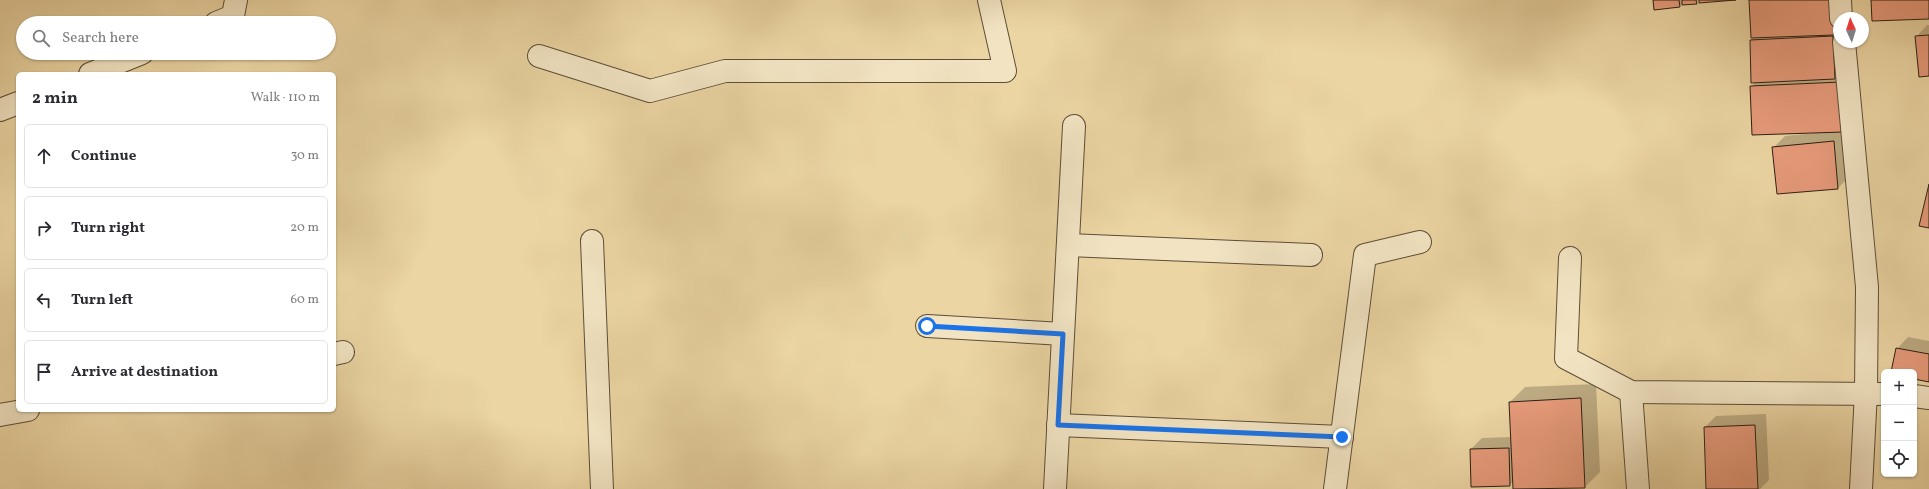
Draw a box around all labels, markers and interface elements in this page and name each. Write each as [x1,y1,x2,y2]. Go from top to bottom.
north arrow [1833,12,1869,48]
search box [16,16,336,60]
icon: search [30,27,52,49]
text: Search here [62,28,139,49]
text: 2 min [32,87,78,110]
text: Walk · 110 m [251,89,320,107]
icon: ahead [33,145,55,167]
text: Continue [71,146,136,167]
text: 30 m [291,147,319,165]
icon: right [33,217,55,239]
text: Turn right [71,218,145,239]
text: 20 m [290,219,319,237]
icon: left [33,289,55,311]
text: Turn left [71,290,133,311]
text: 60 m [291,291,319,309]
route start [918,317,936,335]
icon: arrive [33,361,55,383]
text: Arrive at destination [71,362,218,383]
map controls [1881,369,1917,477]
button: + [1881,369,1917,405]
button: − [1881,405,1917,441]
route end [1333,428,1351,446]
button: locate [1881,441,1917,477]

